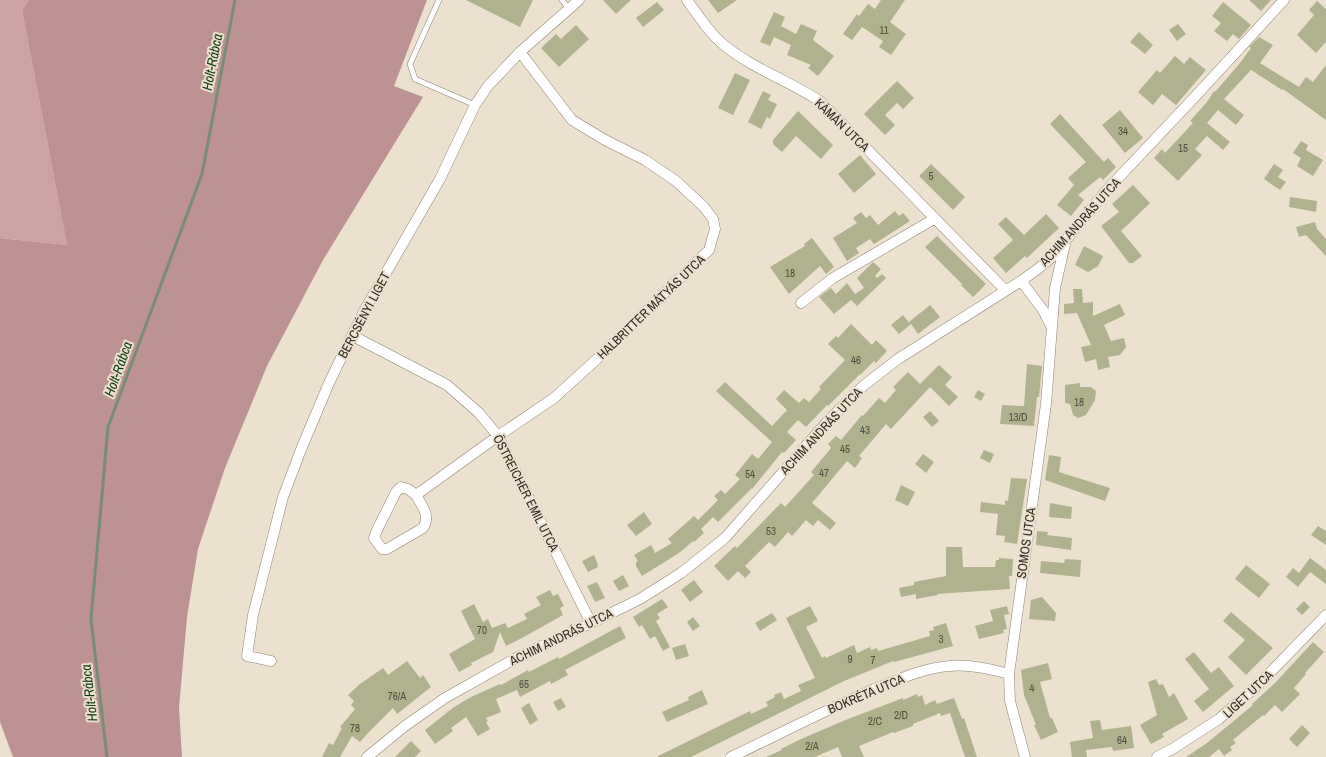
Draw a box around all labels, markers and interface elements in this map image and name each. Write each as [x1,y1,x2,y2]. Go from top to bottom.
house number: 11 [879,23,889,37]
water label: Holt-Rábca [198,32,226,92]
street label: KÁMÁN UTCA [811,95,874,156]
house number: 34 [1118,124,1128,138]
house number: 15 [1178,141,1188,155]
house number: 5 [928,169,934,183]
street label: ACHIM ANDRÁS UTCA [1035,174,1125,270]
street label: HALBRITTER MÁTYÁS UTCA [593,250,709,363]
house number: 18 [785,266,795,280]
street label: BERCSÉNYI LIGET [334,268,394,361]
water label: Holt-Rábca [100,339,136,399]
house number: 46 [851,353,861,367]
street label: ACHIM ANDRÁS UTCA [776,383,866,479]
house number: 18 [1074,395,1084,409]
house number: 13/D [1008,410,1028,424]
house number: 43 [860,423,870,437]
street label: ÖSTREICHER EMIL UTCA [489,432,563,555]
house number: 45 [840,442,850,456]
house number: 47 [819,466,829,480]
house number: 54 [745,467,755,481]
street label: SOMOS UTCA [1013,505,1040,580]
house number: 53 [766,524,776,538]
street label: ACHIM ANDRÁS UTCA [506,604,616,670]
house number: 70 [477,623,487,637]
house number: 3 [938,632,944,646]
house number: 9 [847,652,853,666]
house number: 7 [870,653,876,667]
water label: Holt-Rábca [77,663,101,723]
street label: LIGET UTCA [1219,666,1277,722]
street label: BOKRÉTA UTCA [825,670,908,718]
house number: 65 [519,677,529,691]
house number: 4 [1029,681,1035,695]
house number: 76/A [388,689,407,703]
house number: 2/D [894,708,908,722]
house number: 2/C [868,714,883,728]
house number: 78 [350,721,360,735]
house number: 64 [1117,733,1127,747]
house number: 2/A [805,739,820,753]

